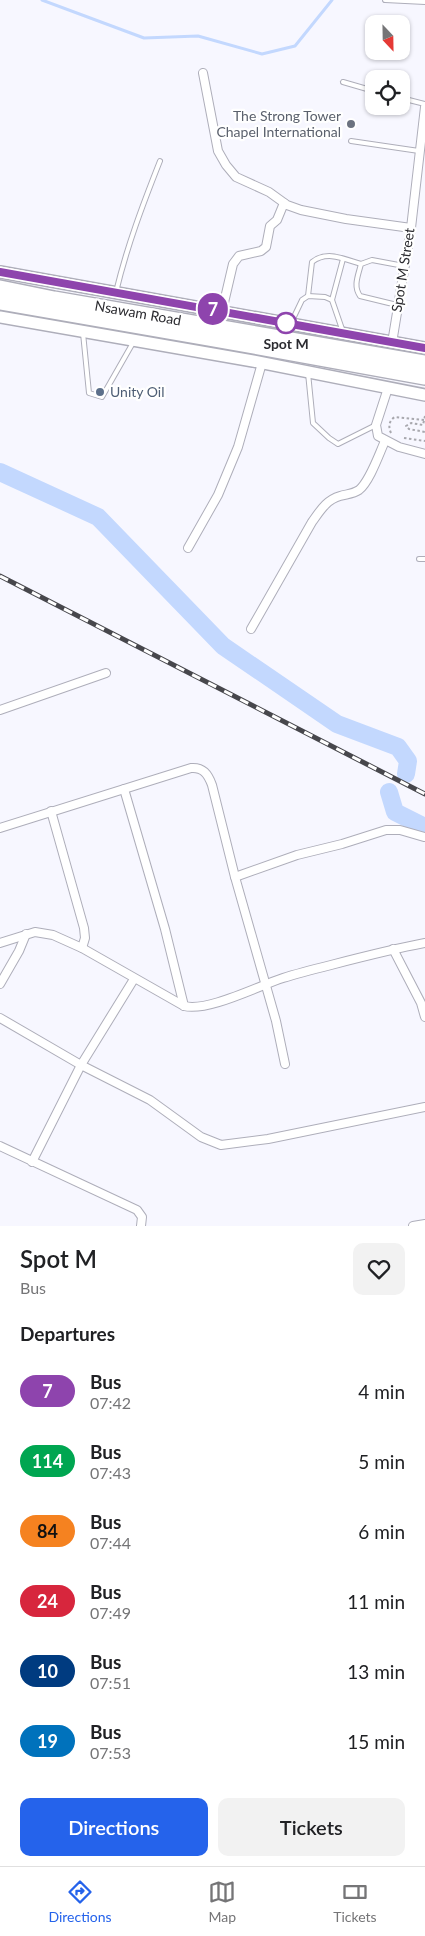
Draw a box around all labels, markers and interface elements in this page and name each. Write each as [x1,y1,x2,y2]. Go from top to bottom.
north arrow [365,15,410,60]
map controls [365,15,410,115]
button: locate [365,70,410,115]
place label: The Strong Tower Chapel International [216,107,341,140]
marker: The Strong Tower Chapel International [345,118,357,130]
street label: Spot M Street [387,227,418,313]
line badge: 7 [197,293,229,325]
street label: Nsawam Road [94,297,183,328]
text: 7 [208,298,218,320]
marker: Spot M [275,312,297,334]
place label: Spot M [263,335,309,352]
place label: Unity Oil [110,383,164,400]
marker: Unity Oil [94,386,106,398]
button: heart [353,1243,405,1295]
text: Spot M [20,1244,97,1273]
text: Bus [20,1278,46,1297]
text: Departures [20,1322,115,1345]
text: Bus [90,1370,121,1393]
text: 7 [42,1380,53,1402]
text: 4 min [358,1380,405,1403]
text: 07:42 [90,1393,131,1412]
text: Bus [90,1440,121,1463]
text: 114 [32,1450,63,1472]
text: 5 min [358,1450,405,1473]
text: 07:43 [90,1463,131,1482]
text: Bus [90,1510,121,1533]
text: 84 [37,1520,58,1542]
text: 6 min [358,1520,405,1543]
text: 07:44 [90,1533,131,1552]
text: Bus [90,1580,121,1603]
text: 24 [37,1590,58,1612]
text: 11 min [347,1590,405,1613]
text: 07:49 [90,1603,131,1622]
text: Bus [90,1650,121,1673]
text: 10 [37,1660,58,1682]
text: 13 min [347,1660,405,1683]
text: 07:51 [90,1673,131,1692]
text: Bus [90,1720,121,1743]
text: 19 [37,1730,58,1752]
text: 15 min [347,1730,405,1753]
text: 07:53 [90,1743,131,1762]
button: Directions [20,1798,208,1856]
button: Tickets [218,1798,405,1856]
tab: Directions [48,1878,112,1925]
tab: Map [208,1878,236,1925]
tab: Tickets [333,1878,377,1925]

